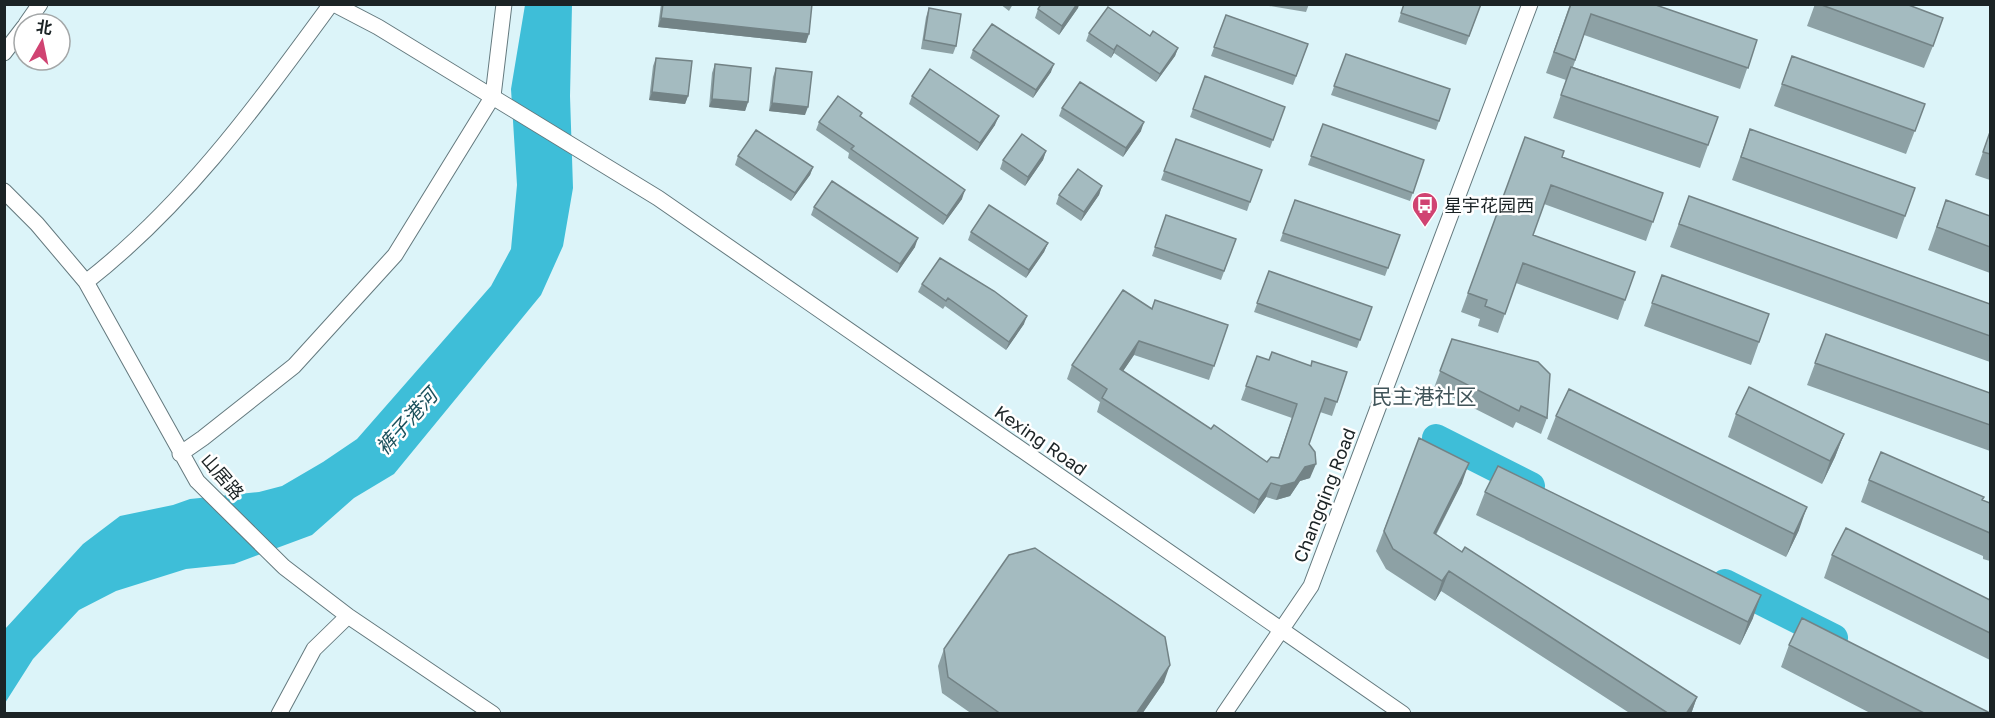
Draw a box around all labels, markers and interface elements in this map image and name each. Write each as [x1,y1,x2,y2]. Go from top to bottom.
north arrow [12,12,72,72]
text: 北 [35,16,54,38]
bus stop icon: 星宇花园西 [1410,190,1440,228]
place label: 星宇花园西 [1444,194,1534,216]
water label: 裤子港河 [370,380,444,459]
district label: 民主港社区 [1372,383,1477,409]
street label: Kexing Road [991,400,1091,480]
street label: Changqing Road [1288,425,1360,565]
street label: 山居路 [197,448,249,504]

